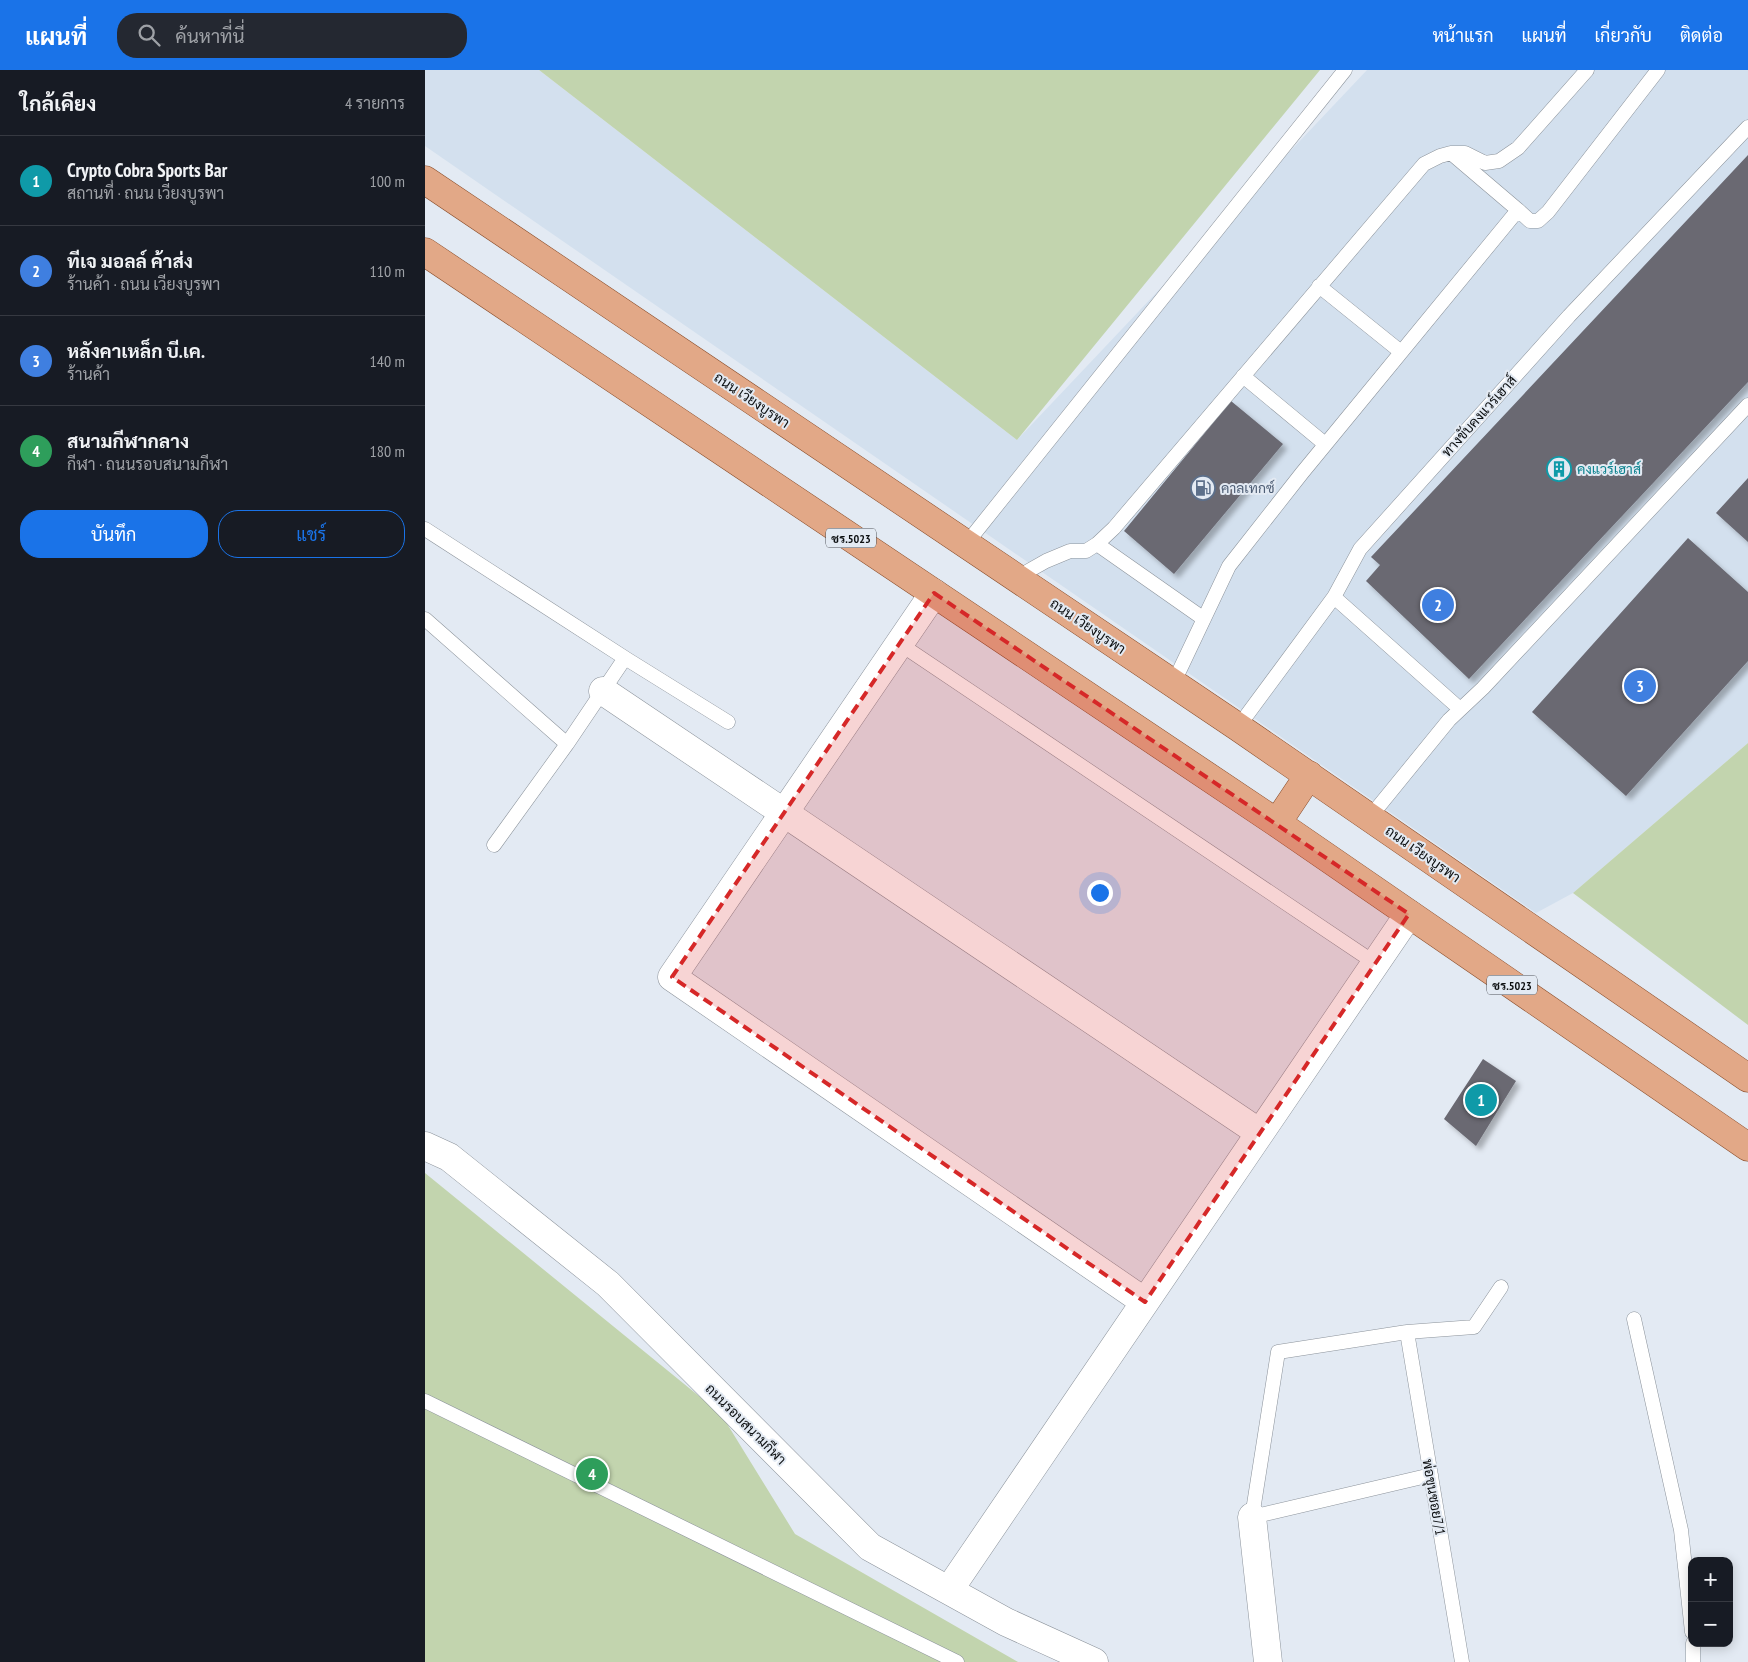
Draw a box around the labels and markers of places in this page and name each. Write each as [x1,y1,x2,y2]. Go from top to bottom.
building icon: คงแวร์เฮาส์ [1546,456,1572,482]
place label: คงแวร์เฮาส์ [1577,460,1641,478]
fuel station icon: คาลเทกซ์ [1190,475,1216,501]
place label: คาลเทกซ์ [1221,479,1275,497]
pin: 2 [1422,586,1454,624]
pin: 3 [1624,667,1656,705]
pin: 1 [1465,1081,1497,1119]
pin: 4 [576,1455,608,1493]

